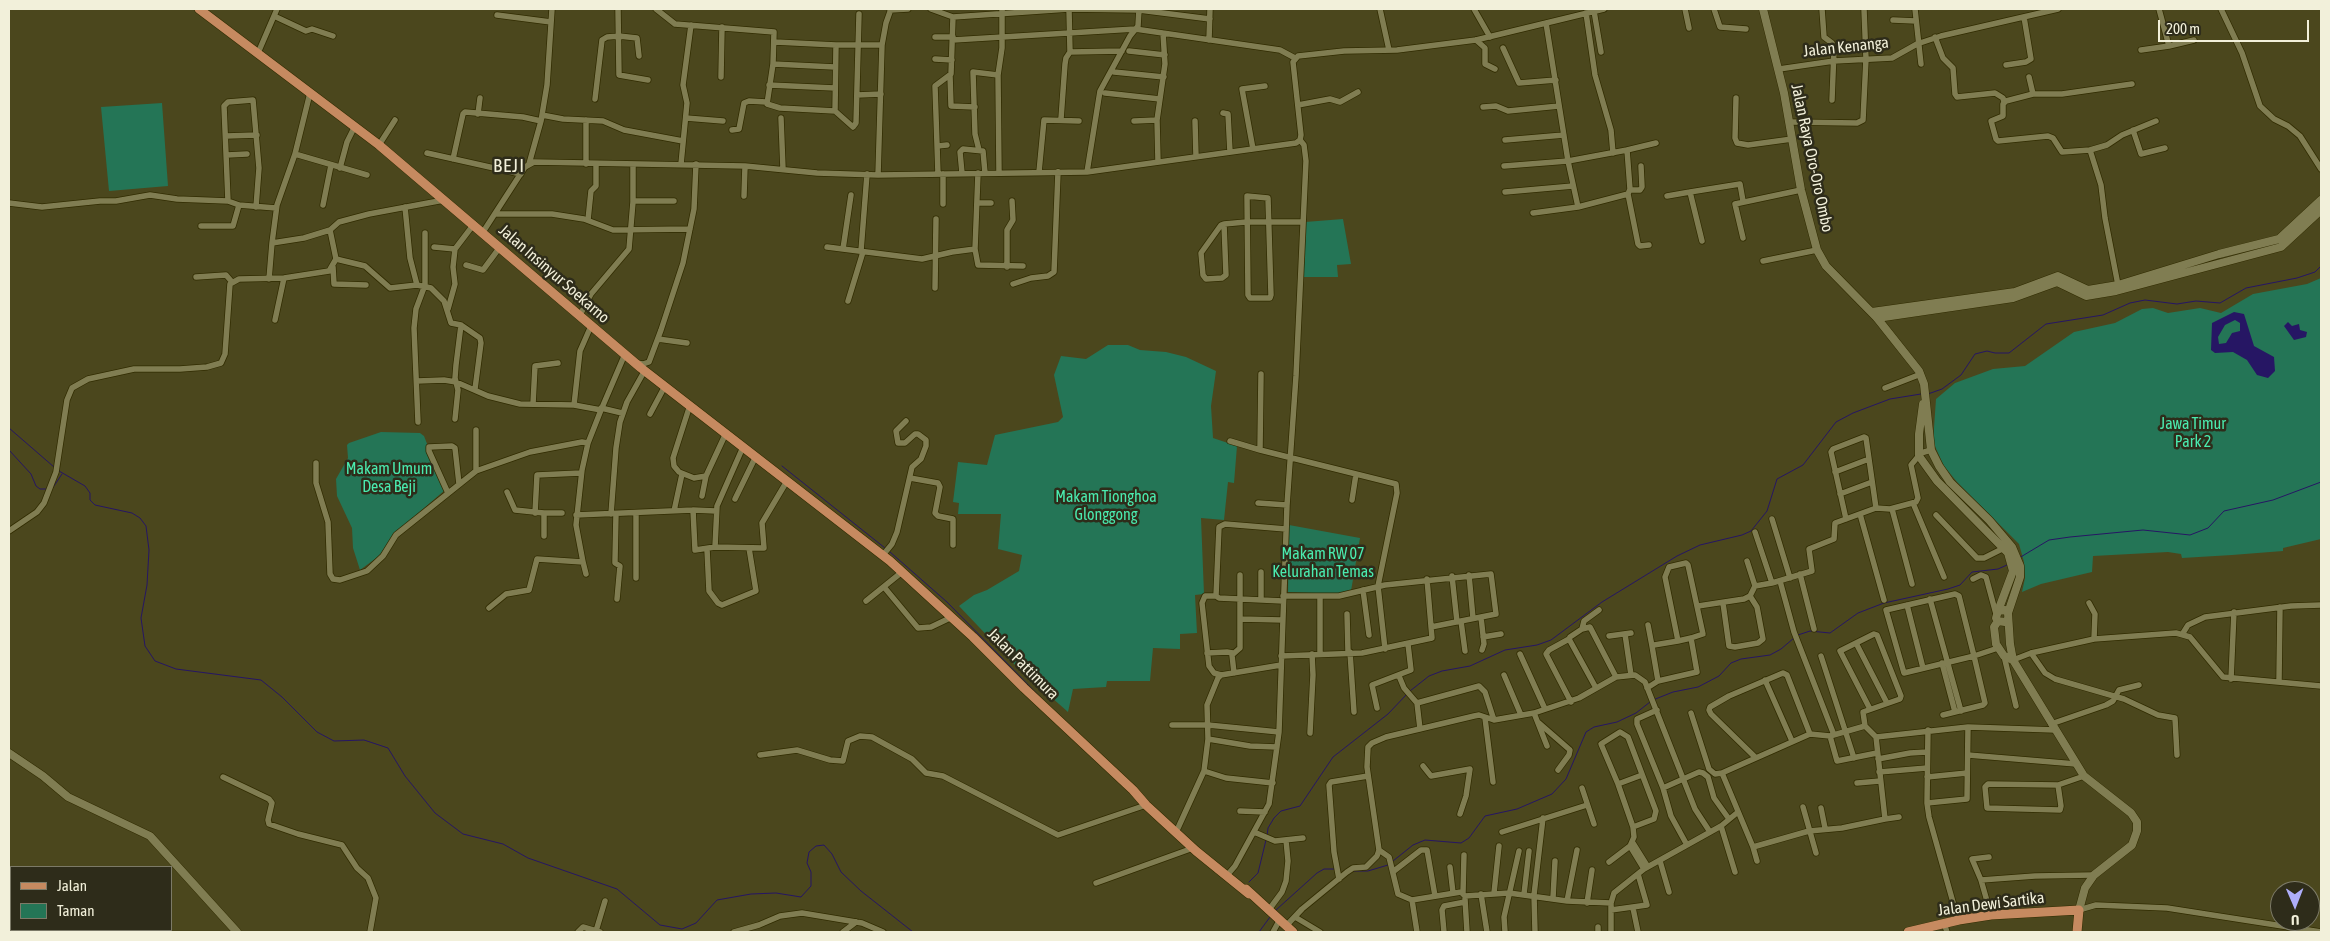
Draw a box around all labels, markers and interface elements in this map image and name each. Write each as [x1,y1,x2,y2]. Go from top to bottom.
scale bar [2160,10,2311,42]
text: 200 m [2166,20,2200,37]
street label: Jalan Kenanga [1802,33,1890,61]
street label: Jalan Raya Oro-Oro Ombo [1787,82,1837,234]
district label: BEJI [492,155,526,177]
street label: Jalan Insinyur Soekarno [495,221,613,327]
park label: Jawa Timur Park 2 [2160,414,2226,452]
park label: Makam Umum Desa Beji [346,459,432,497]
park label: Makam Tionghoa Glonggong [1055,487,1157,525]
park label: Makam RW 07 Kelurahan Temas [1272,544,1374,582]
street label: Jalan Pattimura [983,624,1063,704]
legend [10,866,172,931]
text: Jalan [57,877,87,894]
north arrow [2270,881,2320,931]
street label: Jalan Dewi Sartika [1937,888,2045,920]
text: Taman [57,902,95,919]
text: U [2291,912,2300,928]

